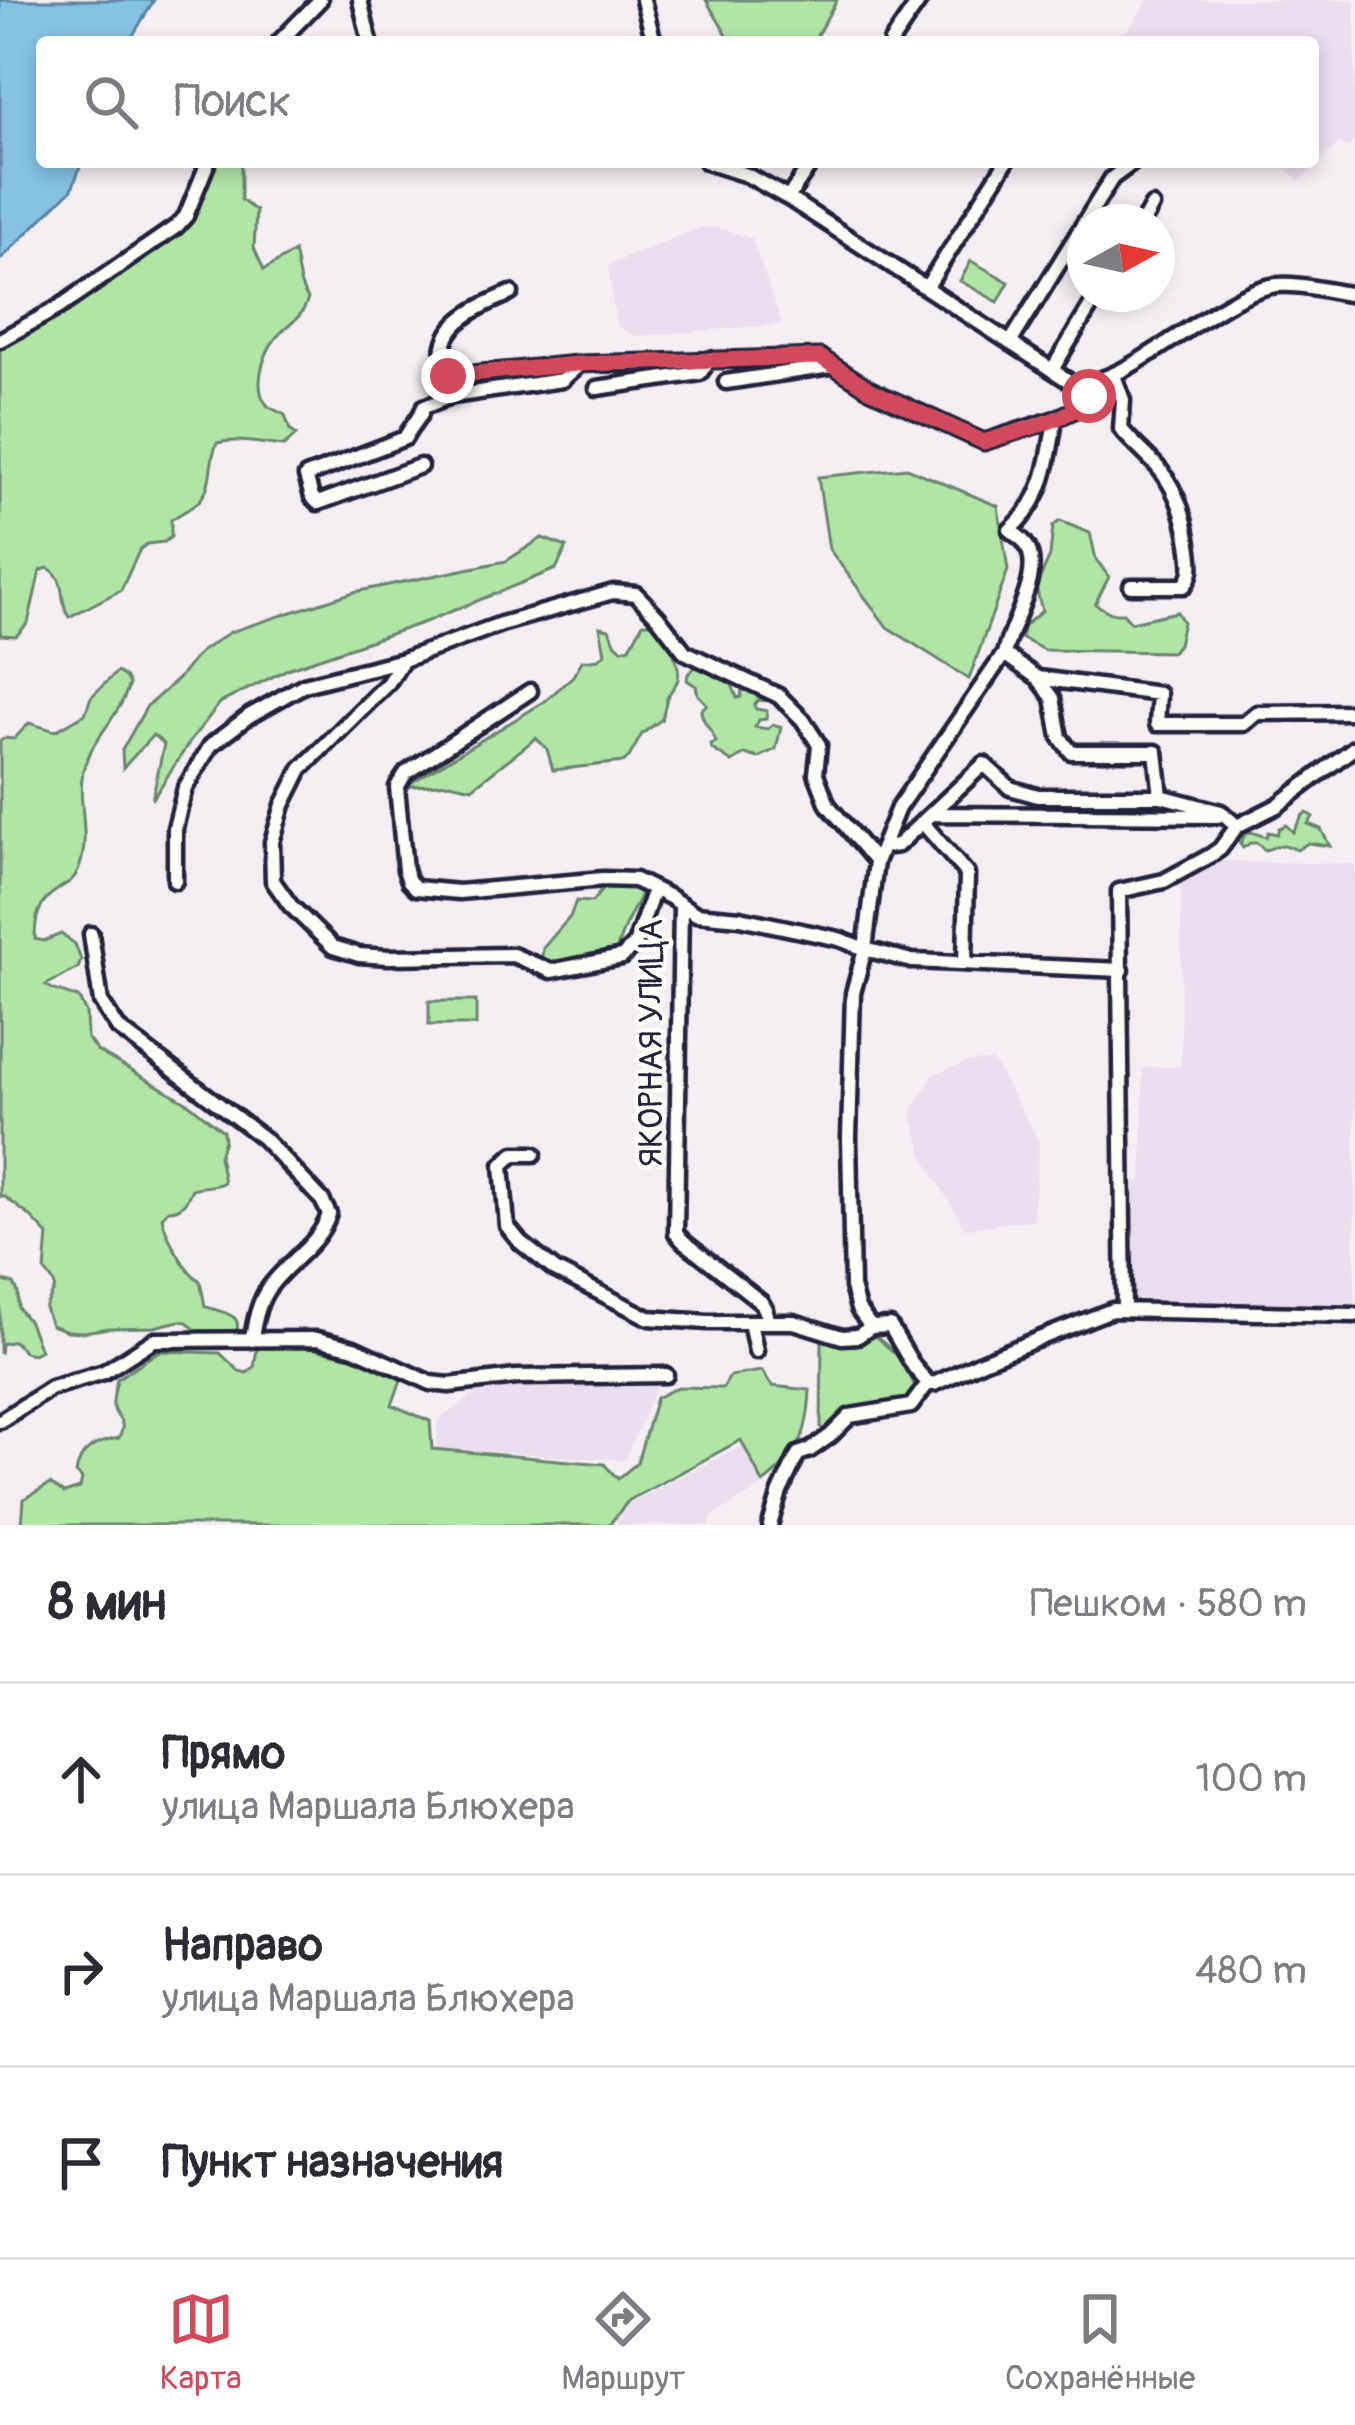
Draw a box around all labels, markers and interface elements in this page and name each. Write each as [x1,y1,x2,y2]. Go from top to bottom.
search box [36,36,1319,168]
icon: search [78,69,144,135]
text: Поиск [174,74,291,130]
north arrow [1067,204,1175,312]
route end [421,349,475,403]
route start [1062,369,1116,423]
street label: ЯКОРНАЯ УЛИЦА [631,919,672,1167]
text: 8 мин [48,1571,167,1635]
text: Пешком · 580 m [1030,1579,1307,1628]
text: Прямо [162,1726,285,1782]
icon: ahead [48,1746,114,1812]
text: 100 m [1195,1754,1307,1803]
text: улица Маршала Блюхера [162,1782,575,1831]
text: Направо [162,1918,323,1974]
icon: right [48,1938,114,2004]
text: 480 m [1195,1946,1307,1995]
text: улица Маршала Блюхера [162,1974,575,2023]
icon: arrive [48,2130,114,2196]
text: Пункт назначения [162,2135,503,2191]
tab: Карта [160,2286,242,2399]
tab: Маршрут [561,2286,685,2399]
tab: Сохранённые [1005,2286,1195,2399]

